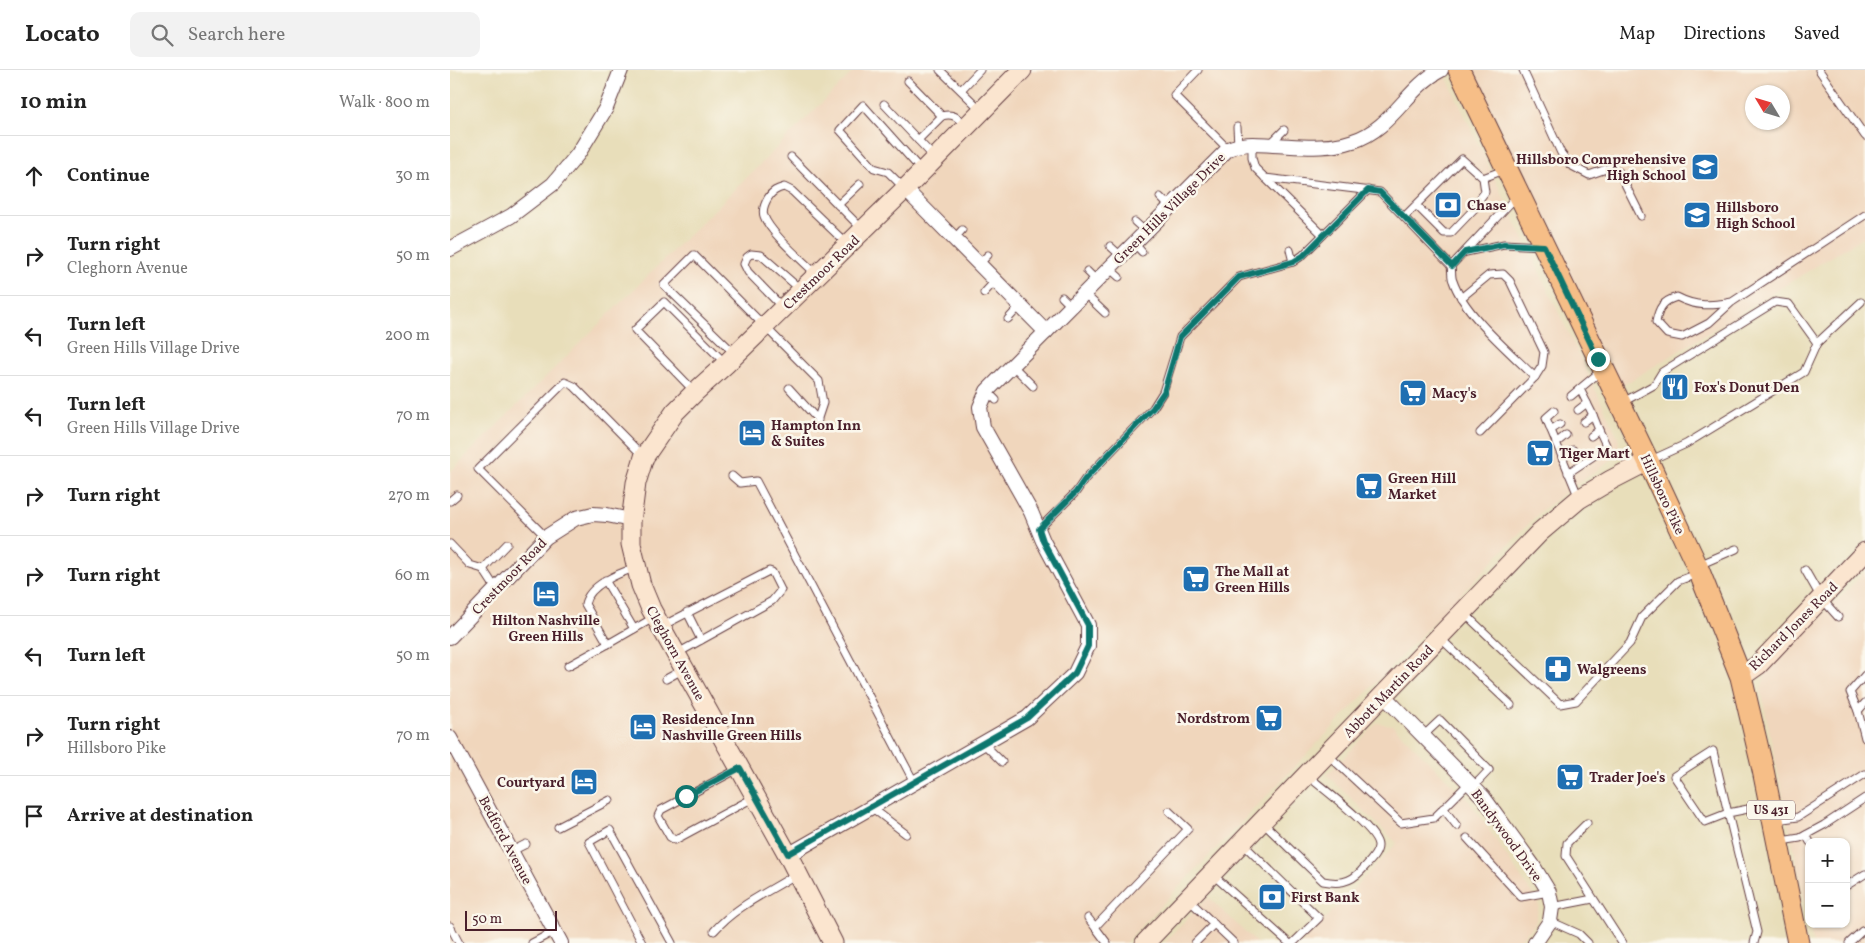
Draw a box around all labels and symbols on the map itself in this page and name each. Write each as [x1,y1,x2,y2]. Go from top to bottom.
north arrow [1745,85,1790,130]
street label: Green Hills Village Drive [1110,149,1231,269]
place label: Hillsboro Comprehensive High School [1516,151,1686,186]
school or university icon: Hillsboro Comprehensive High School [1690,152,1720,182]
bank icon: Chase [1433,190,1463,220]
place label: Chase [1467,197,1506,216]
place label: Hillsboro High School [1716,199,1795,234]
school or university icon: Hillsboro High School [1682,200,1712,230]
street label: Crestmoor Road [779,231,865,315]
route end [1587,348,1610,371]
restaurant icon: Fox's Donut Den [1660,372,1690,402]
supermarket icon: Macy's [1398,378,1428,408]
place label: Fox's Donut Den [1694,379,1799,398]
place label: Macy's [1432,385,1477,404]
place label: Hampton Inn & Suites [771,417,861,452]
hotel icon: Hampton Inn & Suites [737,418,767,448]
supermarket icon: Tiger Mart [1525,438,1555,468]
place label: Tiger Mart [1559,445,1630,464]
street label: Hillsboro Pike [1635,451,1689,538]
place label: Green Hill Market [1388,470,1457,505]
supermarket icon: Green Hill Market [1354,471,1384,501]
street label: Crestmoor Road [468,534,552,620]
place label: The Mall at Green Hills [1215,563,1290,598]
supermarket icon: The Mall at Green Hills [1181,564,1211,594]
street label: Richard Jones Road [1745,578,1843,676]
hotel icon: Hilton Nashville Green Hills [531,579,561,609]
street label: Cleghorn Avenue [641,603,709,705]
place label: Hilton Nashville Green Hills [492,612,600,647]
street label: Abbott Martin Road [1340,641,1439,743]
pharmacy icon: Walgreens [1543,654,1573,684]
place label: Walgreens [1577,661,1647,680]
supermarket icon: Nordstrom [1254,703,1284,733]
place label: Nordstrom [1177,710,1250,729]
place label: Residence Inn Nashville Green Hills [662,711,802,746]
hotel icon: Residence Inn Nashville Green Hills [628,712,658,742]
supermarket icon: Trader Joe's [1555,762,1585,792]
hotel icon: Courtyard [569,767,599,797]
place label: Trader Joe's [1589,769,1665,788]
place label: Courtyard [497,774,565,793]
route start [675,785,698,808]
street label: Bandywood Drive [1466,786,1546,886]
street label: Bedford Avenue [473,793,536,889]
road number: US 431 [1747,800,1795,820]
bank icon: First Bank [1257,882,1287,912]
place label: First Bank [1291,889,1360,908]
scale bar [465,908,558,931]

